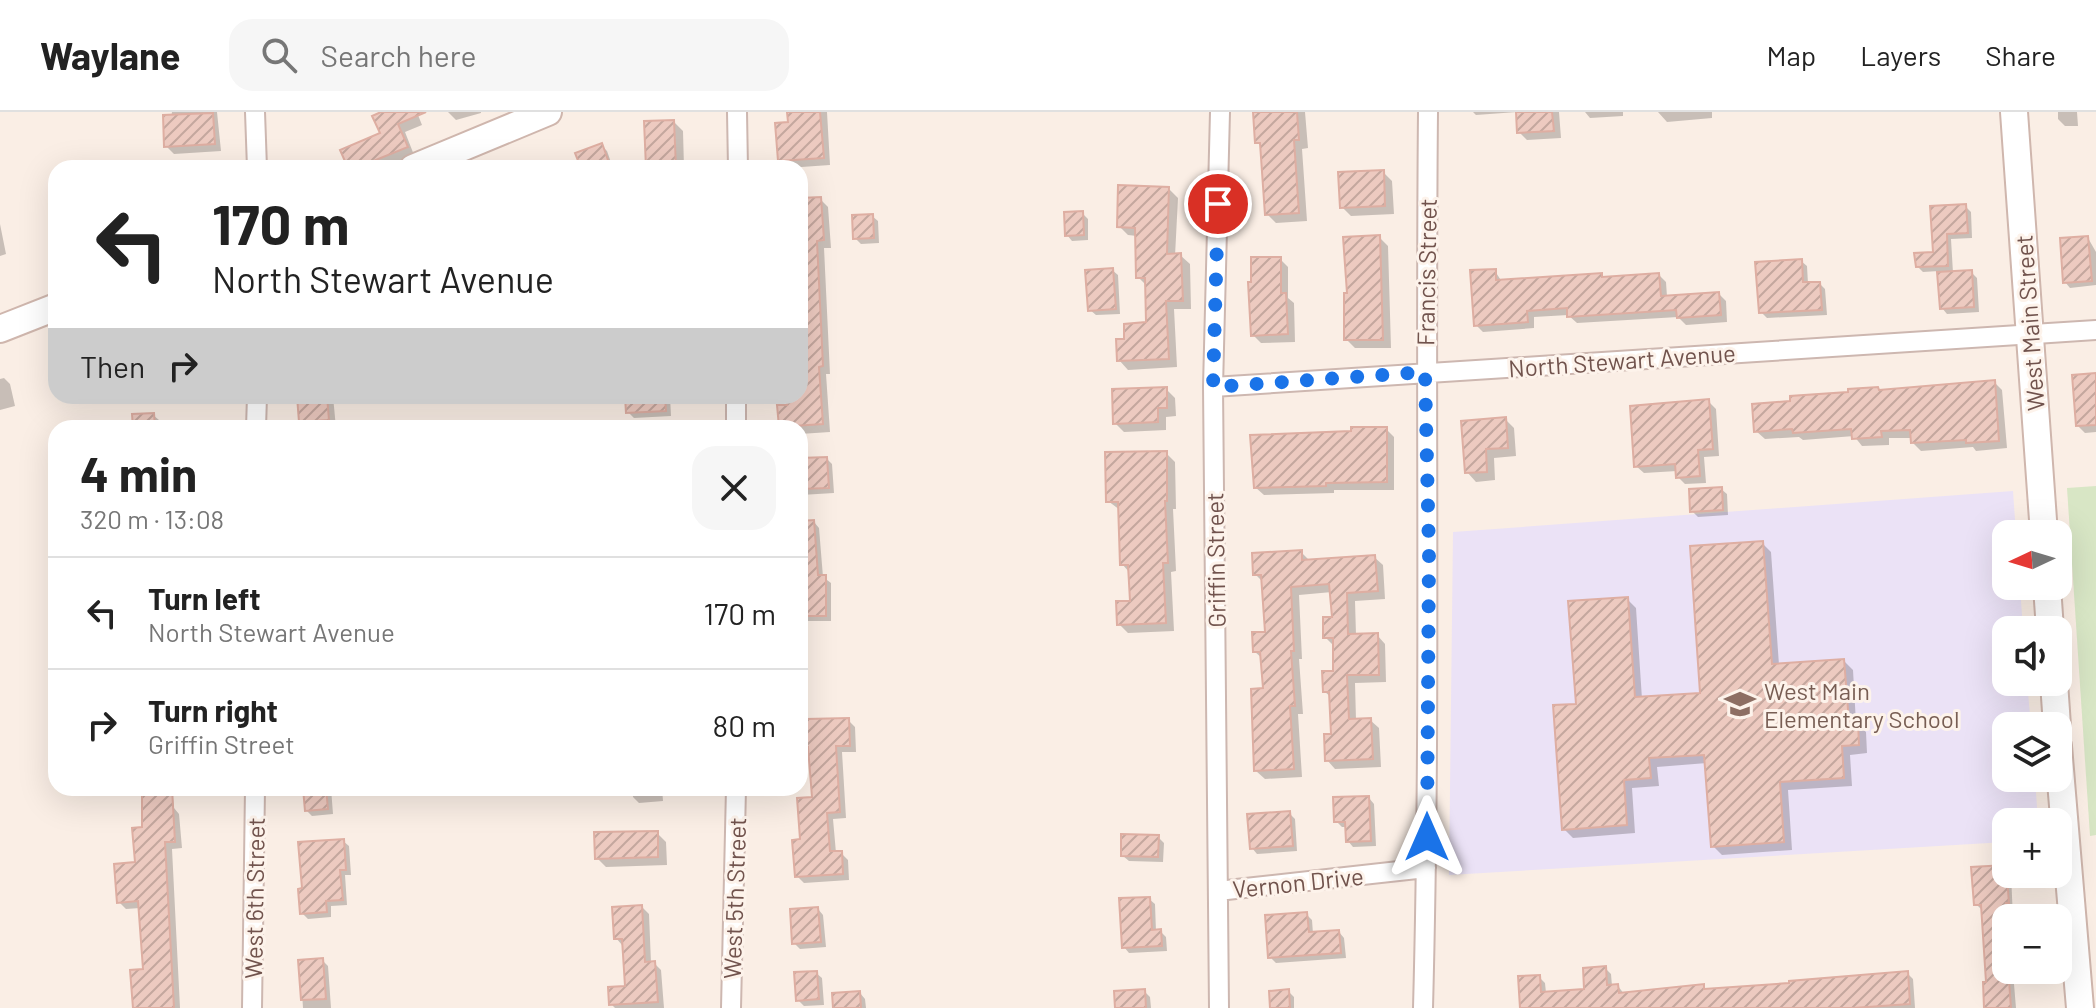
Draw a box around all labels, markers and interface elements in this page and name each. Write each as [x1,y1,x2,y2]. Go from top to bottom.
search box [229,19,789,91]
text: Waylane [40,32,181,78]
icon: search [257,33,301,77]
text: Search here [321,37,476,73]
text: Map [1766,38,1816,72]
text: Layers [1860,38,1941,72]
text: Share [1985,38,2056,72]
pin [1184,170,1252,238]
icon: arrive [1196,182,1240,226]
text: 170 m [212,189,349,256]
icon: left [80,192,184,296]
street label: Francis Street [1410,198,1442,346]
street label: West Main Street [2008,234,2050,412]
text: North Stewart Avenue [212,257,554,300]
street label: North Stewart Avenue [1507,338,1737,382]
icon: right [161,344,205,388]
text: Then [80,348,145,384]
text: 4 min [80,444,197,502]
button: close [692,446,776,530]
street label: Griffin Street [1199,492,1231,628]
text: 320 m · 13:08 [80,503,224,534]
north arrow [1992,520,2072,600]
map controls [1992,520,2072,984]
text: Turn left [148,580,261,616]
icon: left [80,591,124,635]
text: 170 m [704,595,776,631]
text: North Stewart Avenue [148,616,395,647]
button: sound [1992,616,2072,696]
place label: West Main Elementary School [1764,676,1959,733]
school or university icon: West Main Elementary School [1723,687,1757,721]
text: Turn right [148,692,278,728]
icon: right [80,703,124,747]
text: 80 m [713,707,776,743]
button: layers [1992,712,2072,792]
text: Griffin Street [148,728,295,759]
position arrow [1385,795,1469,879]
button: + [1992,808,2072,888]
street label: West 6th Street [238,817,270,979]
street label: West 5th Street [717,817,751,979]
street label: Vernon Drive [1231,861,1365,903]
button: − [1992,904,2072,984]

